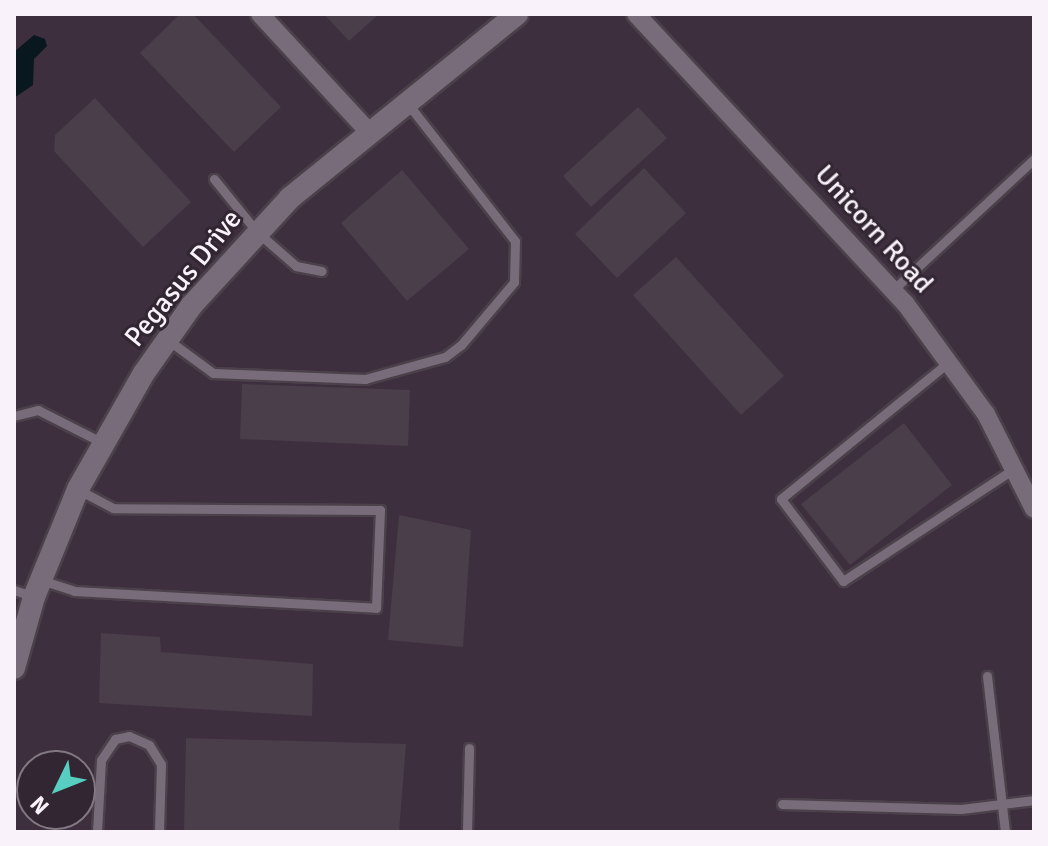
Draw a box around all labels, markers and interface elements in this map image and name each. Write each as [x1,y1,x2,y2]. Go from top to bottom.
street label: Unicorn Road [808,158,940,300]
street label: Pegasus Drive [117,203,249,353]
north arrow [16,750,96,830]
text: N [24,791,55,820]

